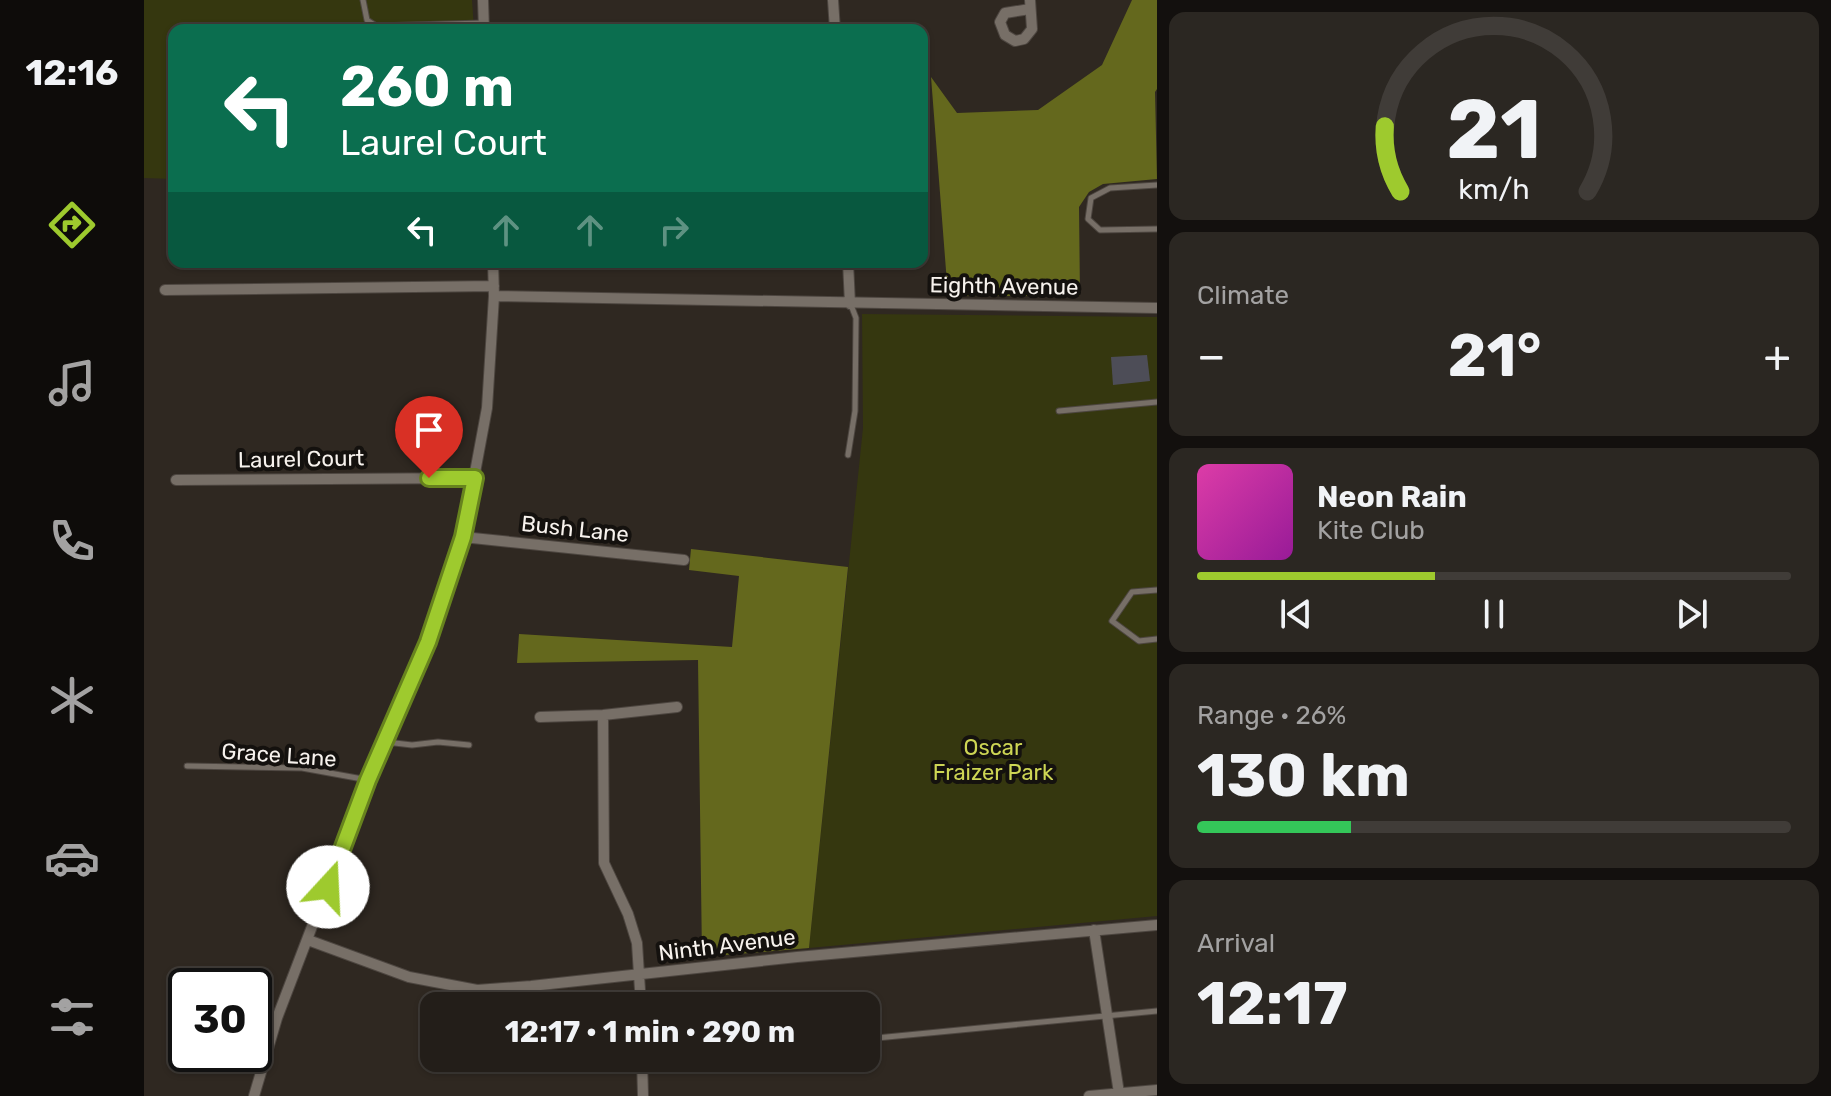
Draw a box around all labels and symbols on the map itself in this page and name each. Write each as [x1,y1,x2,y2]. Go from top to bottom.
street label: Eighth Avenue [929,271,1079,301]
pin [395,396,463,478]
street label: Laurel Court [238,444,365,474]
street label: Bush Lane [520,510,630,548]
park label: Oscar Fraizer Park [933,734,1054,786]
street label: Grace Lane [221,738,337,772]
position arrow [286,845,370,929]
street label: Ninth Avenue [657,923,797,967]
speed limit sign: 30 [168,968,272,1072]

